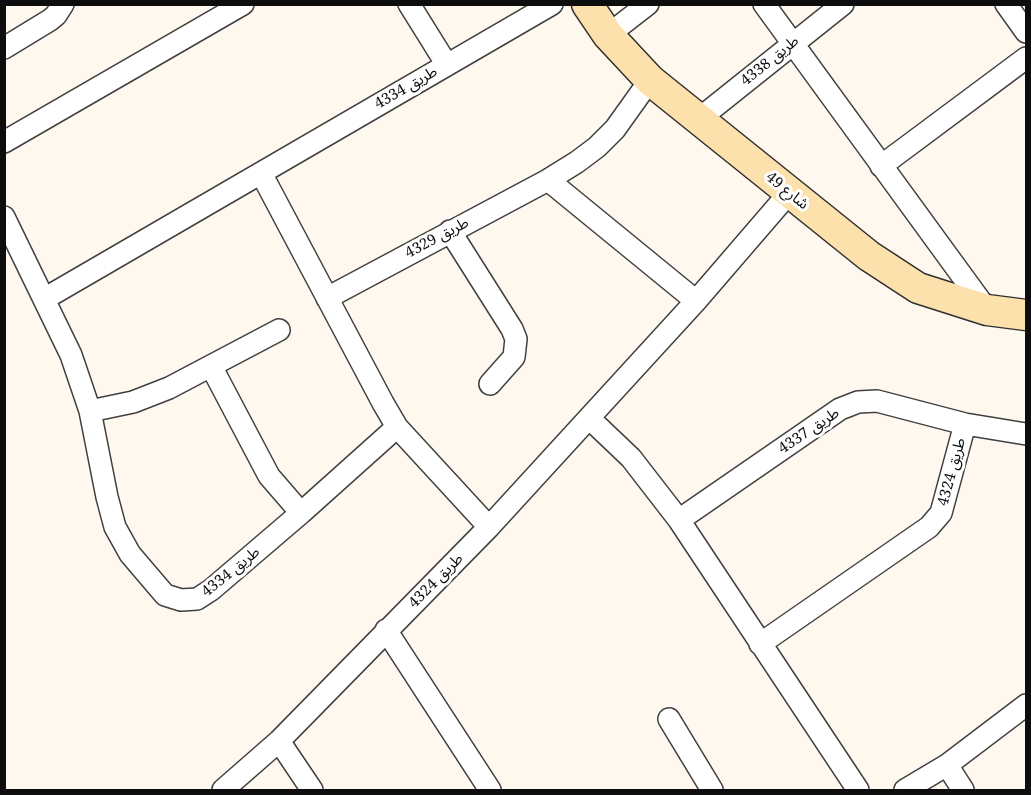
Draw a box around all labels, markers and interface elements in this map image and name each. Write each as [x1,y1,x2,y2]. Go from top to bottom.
street label: طريق 4338 [737,32,803,90]
street label: طريق 4334 [371,63,441,113]
street label: شارع 49 [762,168,812,214]
street label: طريق 4329 [402,214,472,262]
street label: طريق 4337 [775,404,843,458]
street label: طريق 4324 [934,436,970,508]
street label: طريق 4334 [198,543,264,601]
street label: طريق 4324 [405,550,467,612]

